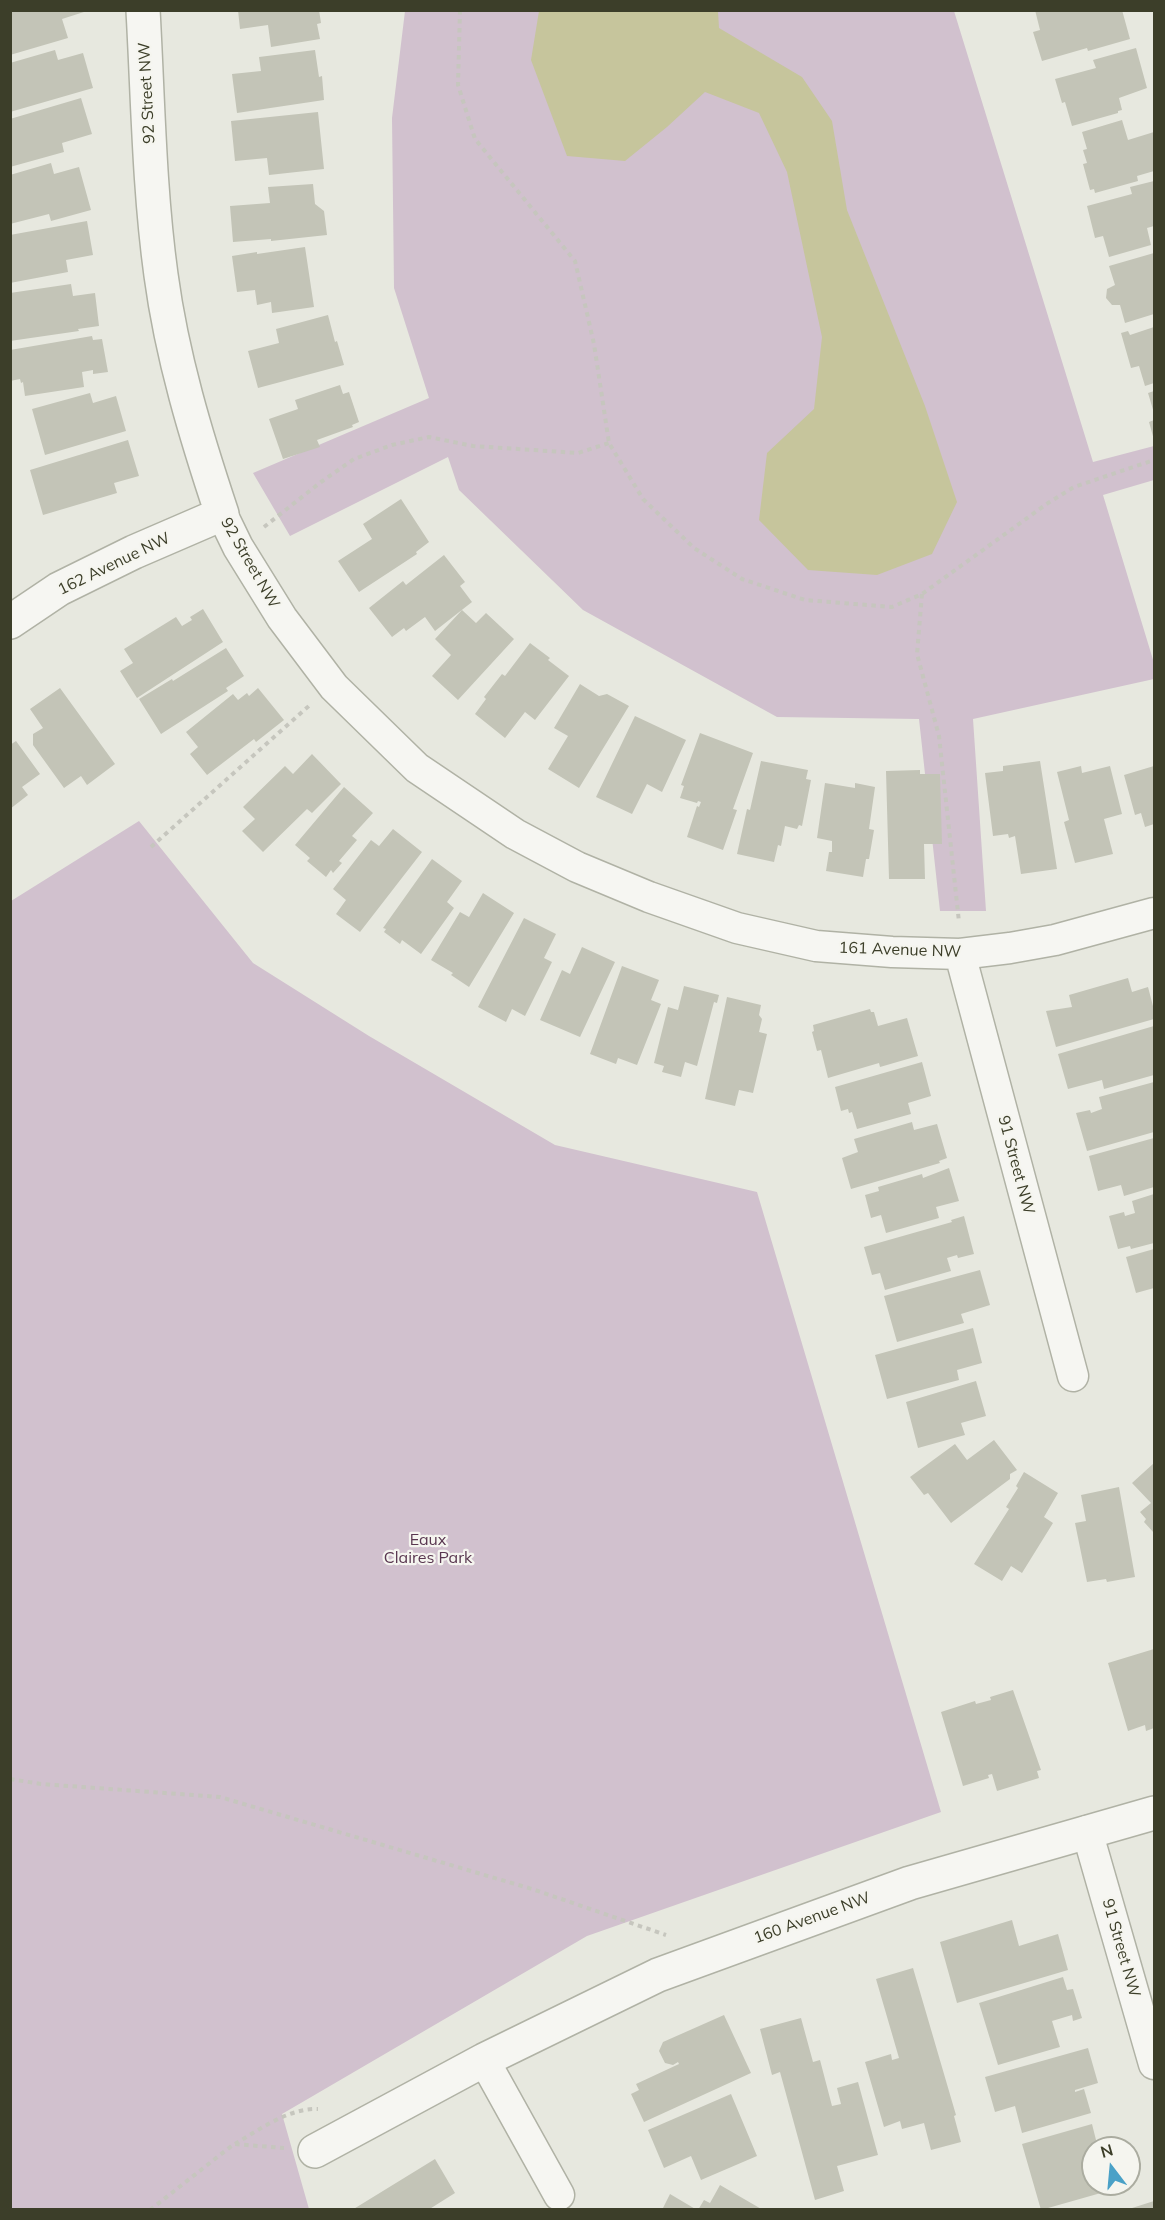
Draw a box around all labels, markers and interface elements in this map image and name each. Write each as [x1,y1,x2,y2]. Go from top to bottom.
street label: 92 Street NW [135,42,159,144]
street label: 92 Street NW [216,514,284,612]
street label: 162 Avenue NW [55,528,173,600]
street label: 161 Avenue NW [838,938,962,962]
street label: 91 Street NW [994,1113,1038,1217]
park label: Eaux Claires Park [384,1530,472,1568]
street label: 160 Avenue NW [751,1888,873,1948]
street label: 91 Street NW [1098,1897,1144,1999]
north arrow [1081,2136,1141,2196]
text: N [1098,2139,1115,2162]

